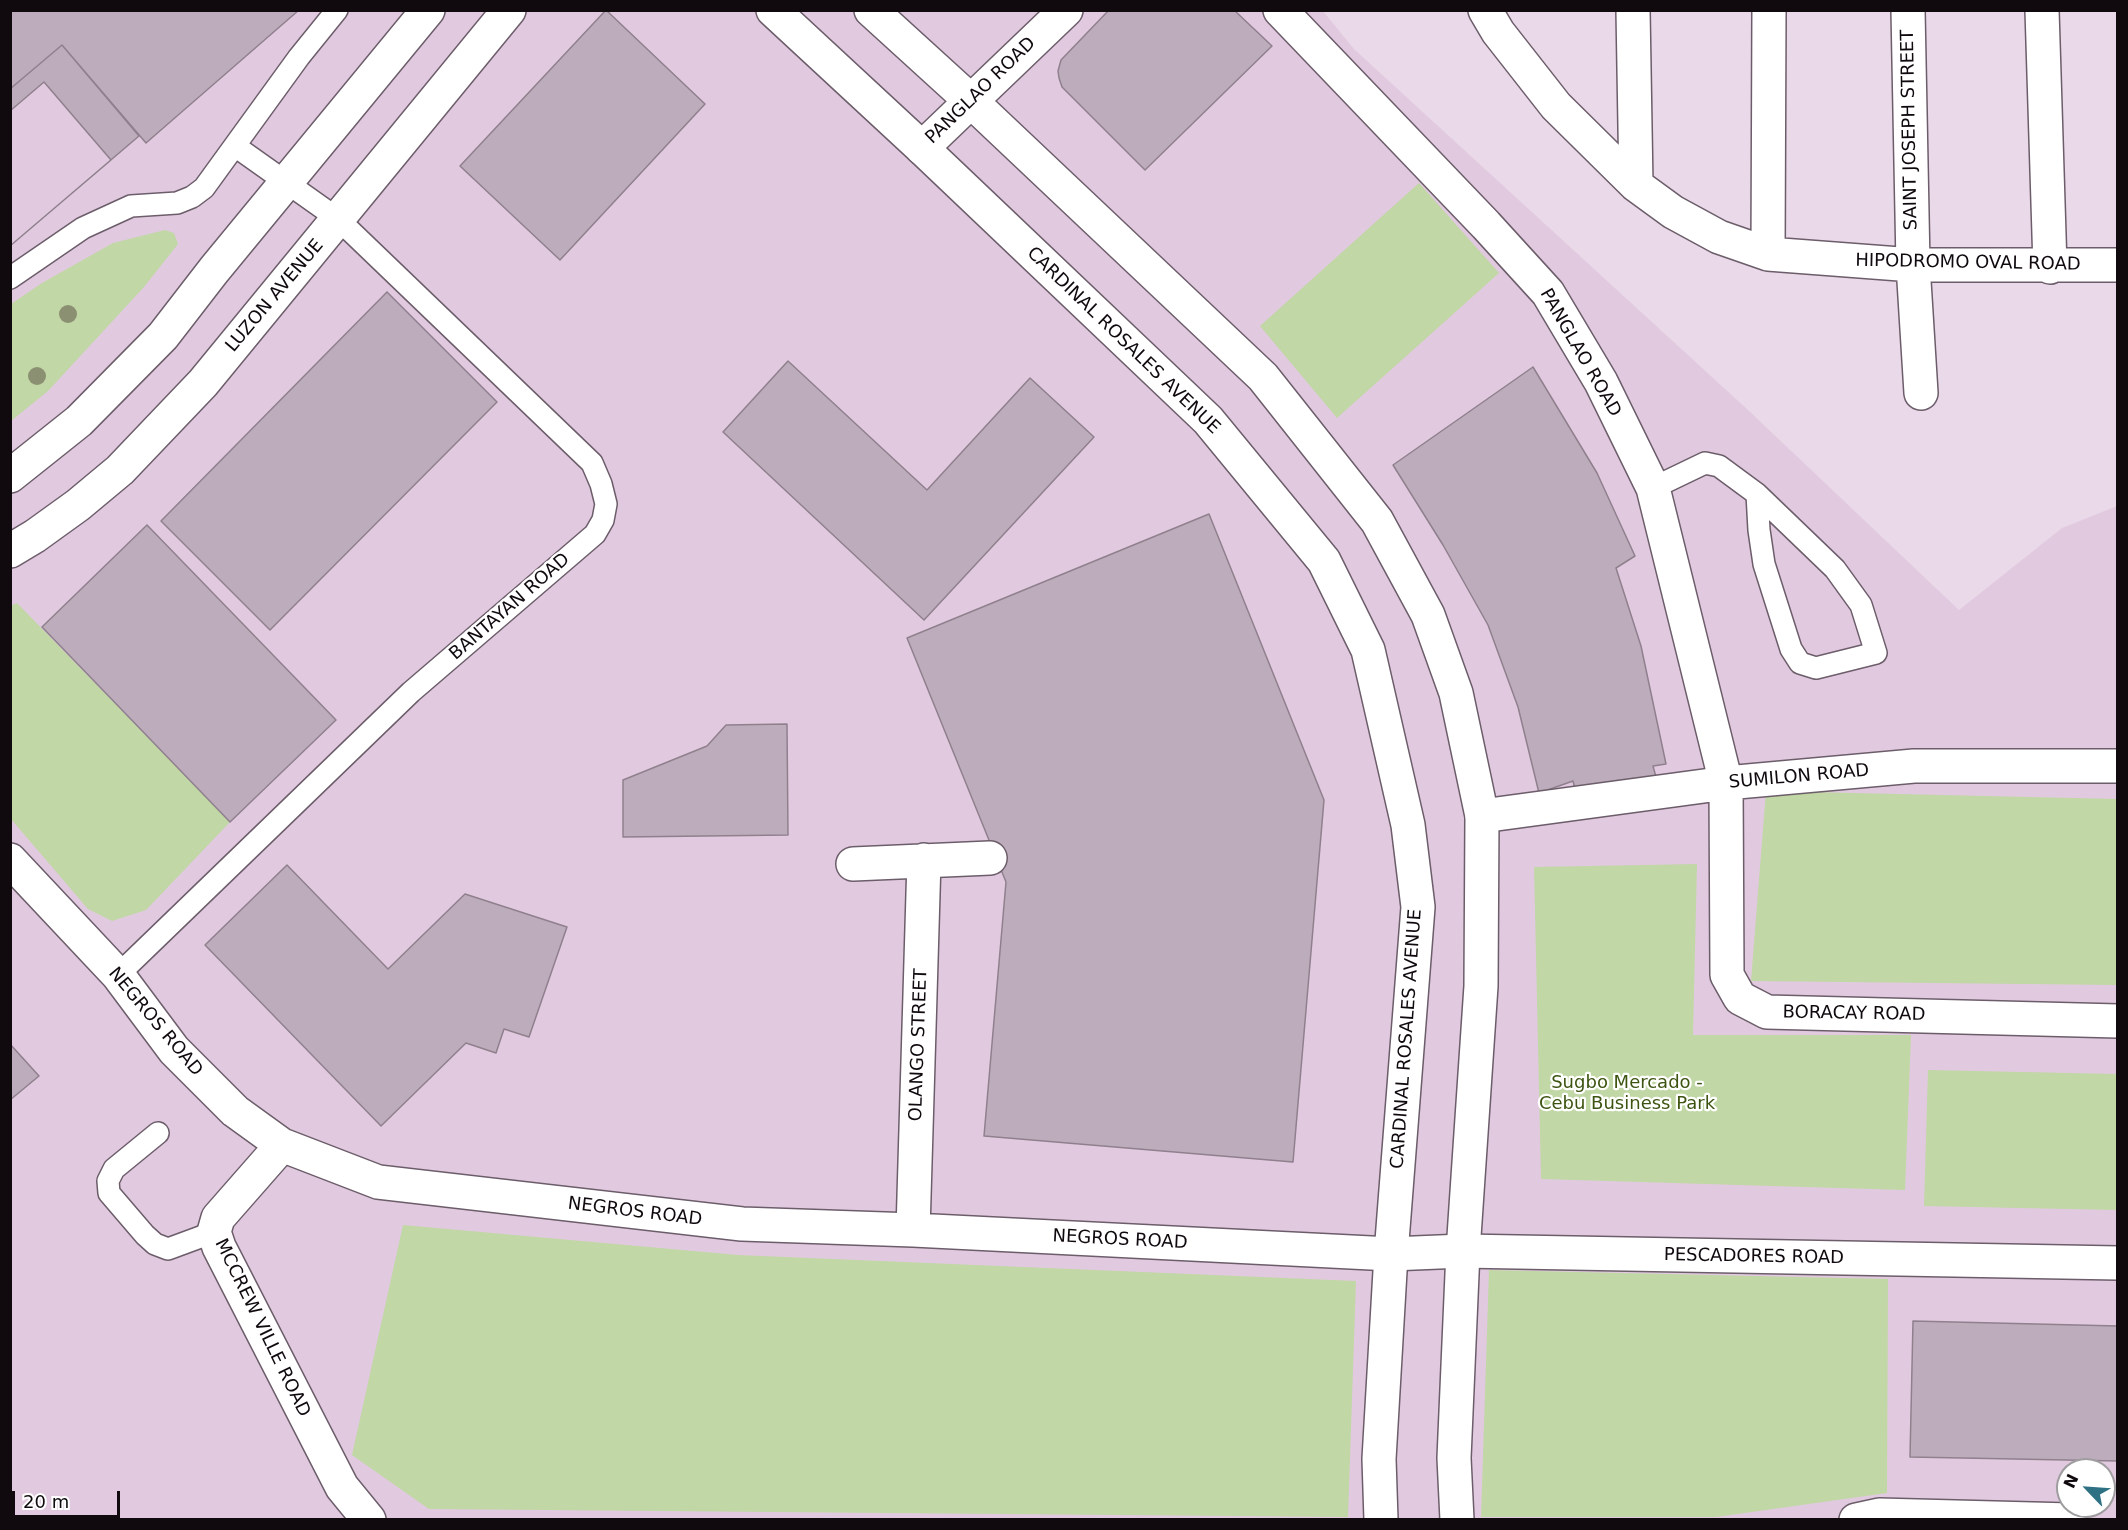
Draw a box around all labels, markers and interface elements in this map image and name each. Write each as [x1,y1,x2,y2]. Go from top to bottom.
street label: SAINT JOSEPH STREET [1897,30,1923,230]
street label: PANGLAO ROAD [922,33,1040,149]
street label: LUZON AVENUE [222,235,328,357]
street label: CARDINAL ROSALES AVENUE [1022,243,1224,439]
street label: HIPODROMO OVAL ROAD [1855,250,2081,276]
street label: PANGLAO ROAD [1535,285,1625,421]
street label: BANTAYAN ROAD [445,549,575,665]
street label: SUMILON ROAD [1728,760,1870,794]
street label: CARDINAL ROSALES AVENUE [1387,908,1427,1170]
street label: NEGROS ROAD [103,963,207,1081]
street label: OLANGO STREET [906,968,932,1122]
street label: BORACAY ROAD [1782,1002,1926,1026]
park label: Sugbo Mercado - Cebu Business Park [1539,1072,1715,1114]
street label: NEGROS ROAD [567,1193,703,1231]
street label: NEGROS ROAD [1052,1226,1188,1254]
street label: MCCREW VILLE ROAD [209,1235,315,1421]
street label: PESCADORES ROAD [1664,1245,1844,1269]
north arrow [2056,1458,2116,1518]
text: N [2060,1471,2082,1491]
scale bar [15,1479,123,1517]
text: 20 m [23,1491,69,1512]

